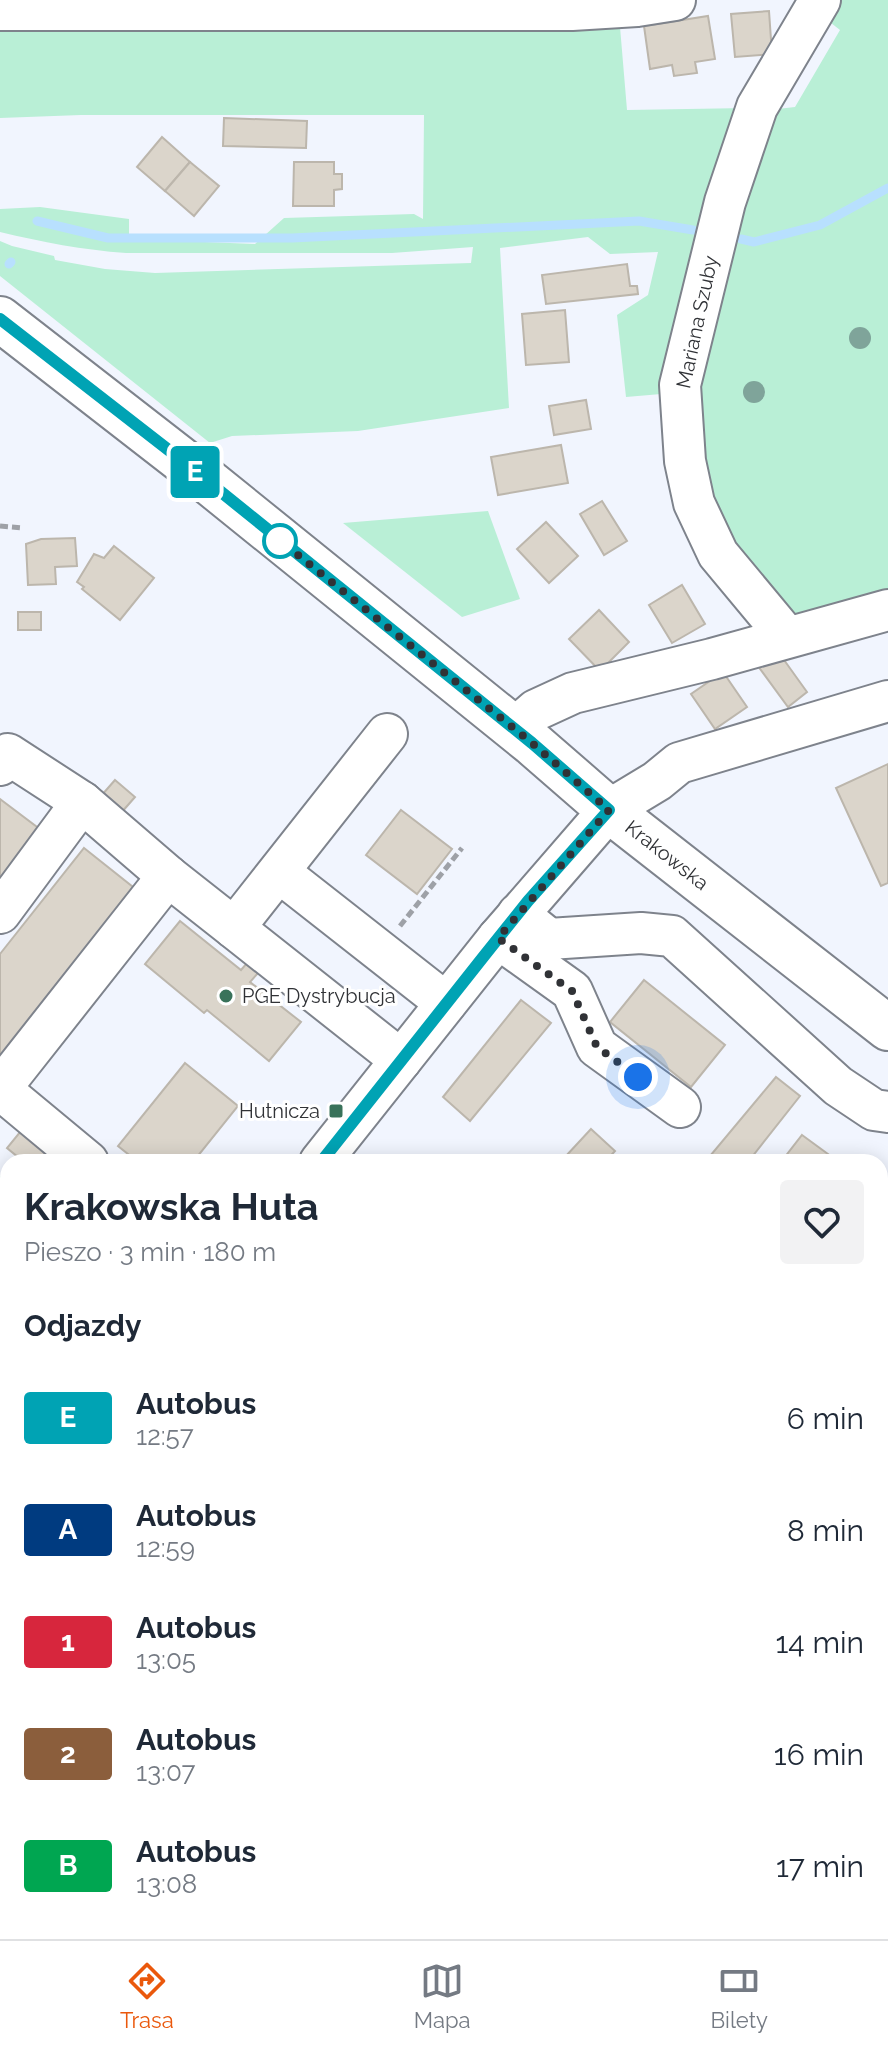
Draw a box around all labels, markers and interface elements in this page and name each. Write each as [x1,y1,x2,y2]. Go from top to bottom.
street label: Mariana Szuby [671,253,723,391]
line badge: E [169,446,221,498]
text: E [187,455,203,488]
unlabelled marker [263,524,297,558]
street label: Krakowska [620,815,714,895]
place label: PGE Dystrybucja [242,984,396,1008]
marker: PGE Dystrybucja [217,987,235,1005]
your location [618,1057,658,1097]
place label: Hutnicza [239,1099,320,1123]
marker: Hutnicza [327,1102,345,1120]
button: heart [780,1180,864,1264]
text: Krakowska Huta [24,1184,319,1229]
text: Pieszo · 3 min · 180 m [24,1237,276,1267]
text: Odjazdy [24,1308,141,1343]
text: Autobus [136,1386,256,1421]
text: E [60,1401,76,1434]
text: 6 min [787,1401,864,1436]
text: 12:57 [136,1421,194,1451]
text: Autobus [136,1498,256,1533]
text: A [59,1513,77,1546]
text: 8 min [787,1513,864,1548]
text: 12:59 [136,1533,195,1563]
text: Autobus [136,1610,256,1645]
text: 1 [61,1625,75,1658]
text: 14 min [776,1625,864,1660]
text: 13:05 [136,1645,196,1675]
text: Autobus [136,1722,256,1757]
text: 2 [60,1737,76,1770]
text: 16 min [774,1737,864,1772]
text: 13:07 [136,1757,196,1787]
text: Autobus [136,1834,256,1869]
text: B [58,1849,78,1882]
text: 17 min [776,1849,864,1884]
text: 13:08 [136,1869,197,1899]
tab: Trasa [120,1959,174,2033]
tab: Mapa [414,1959,470,2033]
tab: Bilety [710,1959,768,2033]

